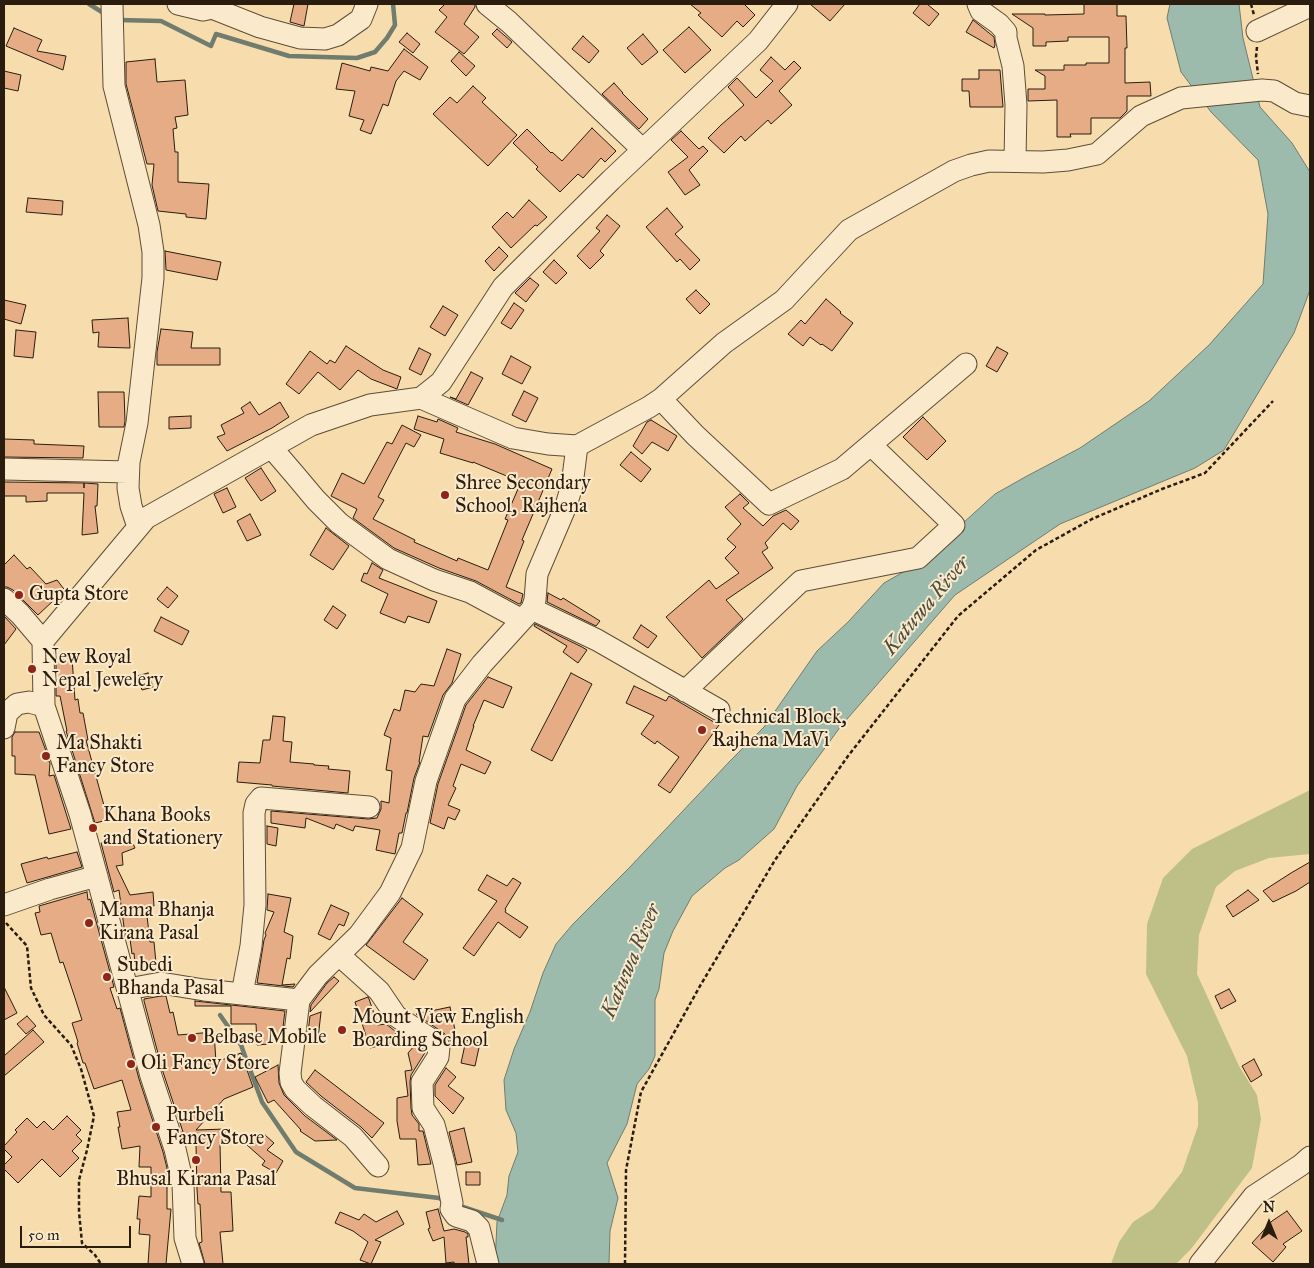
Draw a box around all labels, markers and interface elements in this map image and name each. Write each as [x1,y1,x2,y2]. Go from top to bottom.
place label: Shree Secondary School, Rajhena [455,472,591,519]
marker: Shree Secondary School, Rajhena [439,489,451,501]
water label: Katuwa River [878,551,976,661]
place label: Gupta Store [29,583,129,607]
marker: Gupta Store [13,589,25,601]
place label: New Royal Nepal Jewelery [42,646,163,693]
marker: New Royal Nepal Jewelery [26,663,38,675]
place label: Technical Block, Rajhena MaVi [712,706,847,753]
marker: Technical Block, Rajhena MaVi [696,724,708,736]
place label: Ma Shakti Fancy Store [56,732,154,779]
marker: Ma Shakti Fancy Store [40,750,52,762]
place label: Khana Books and Stationery [103,804,222,851]
marker: Khana Books and Stationery [87,822,99,834]
place label: Mama Bhanja Kirana Pasal [99,899,215,946]
water label: Katuwa River [597,900,667,1022]
marker: Mama Bhanja Kirana Pasal [83,917,95,929]
place label: Subedi Bhanda Pasal [117,954,224,1001]
marker: Subedi Bhanda Pasal [101,971,113,983]
place label: Mount View English Boarding School [352,1006,524,1053]
marker: Mount View English Boarding School [336,1024,348,1036]
place label: Belbase Mobile [202,1026,326,1050]
marker: Belbase Mobile [186,1032,198,1044]
place label: Oli Fancy Store [141,1052,270,1076]
marker: Oli Fancy Store [125,1058,137,1070]
place label: Purbeli Fancy Store [166,1104,264,1151]
marker: Purbeli Fancy Store [150,1121,162,1133]
marker: Bhusal Kirana Pasal [190,1154,202,1166]
place label: Bhusal Kirana Pasal [116,1168,276,1192]
north arrow [1244,1198,1294,1248]
text: N [1263,1199,1275,1216]
scale bar [22,1216,134,1248]
text: 50 m [28,1226,60,1244]

